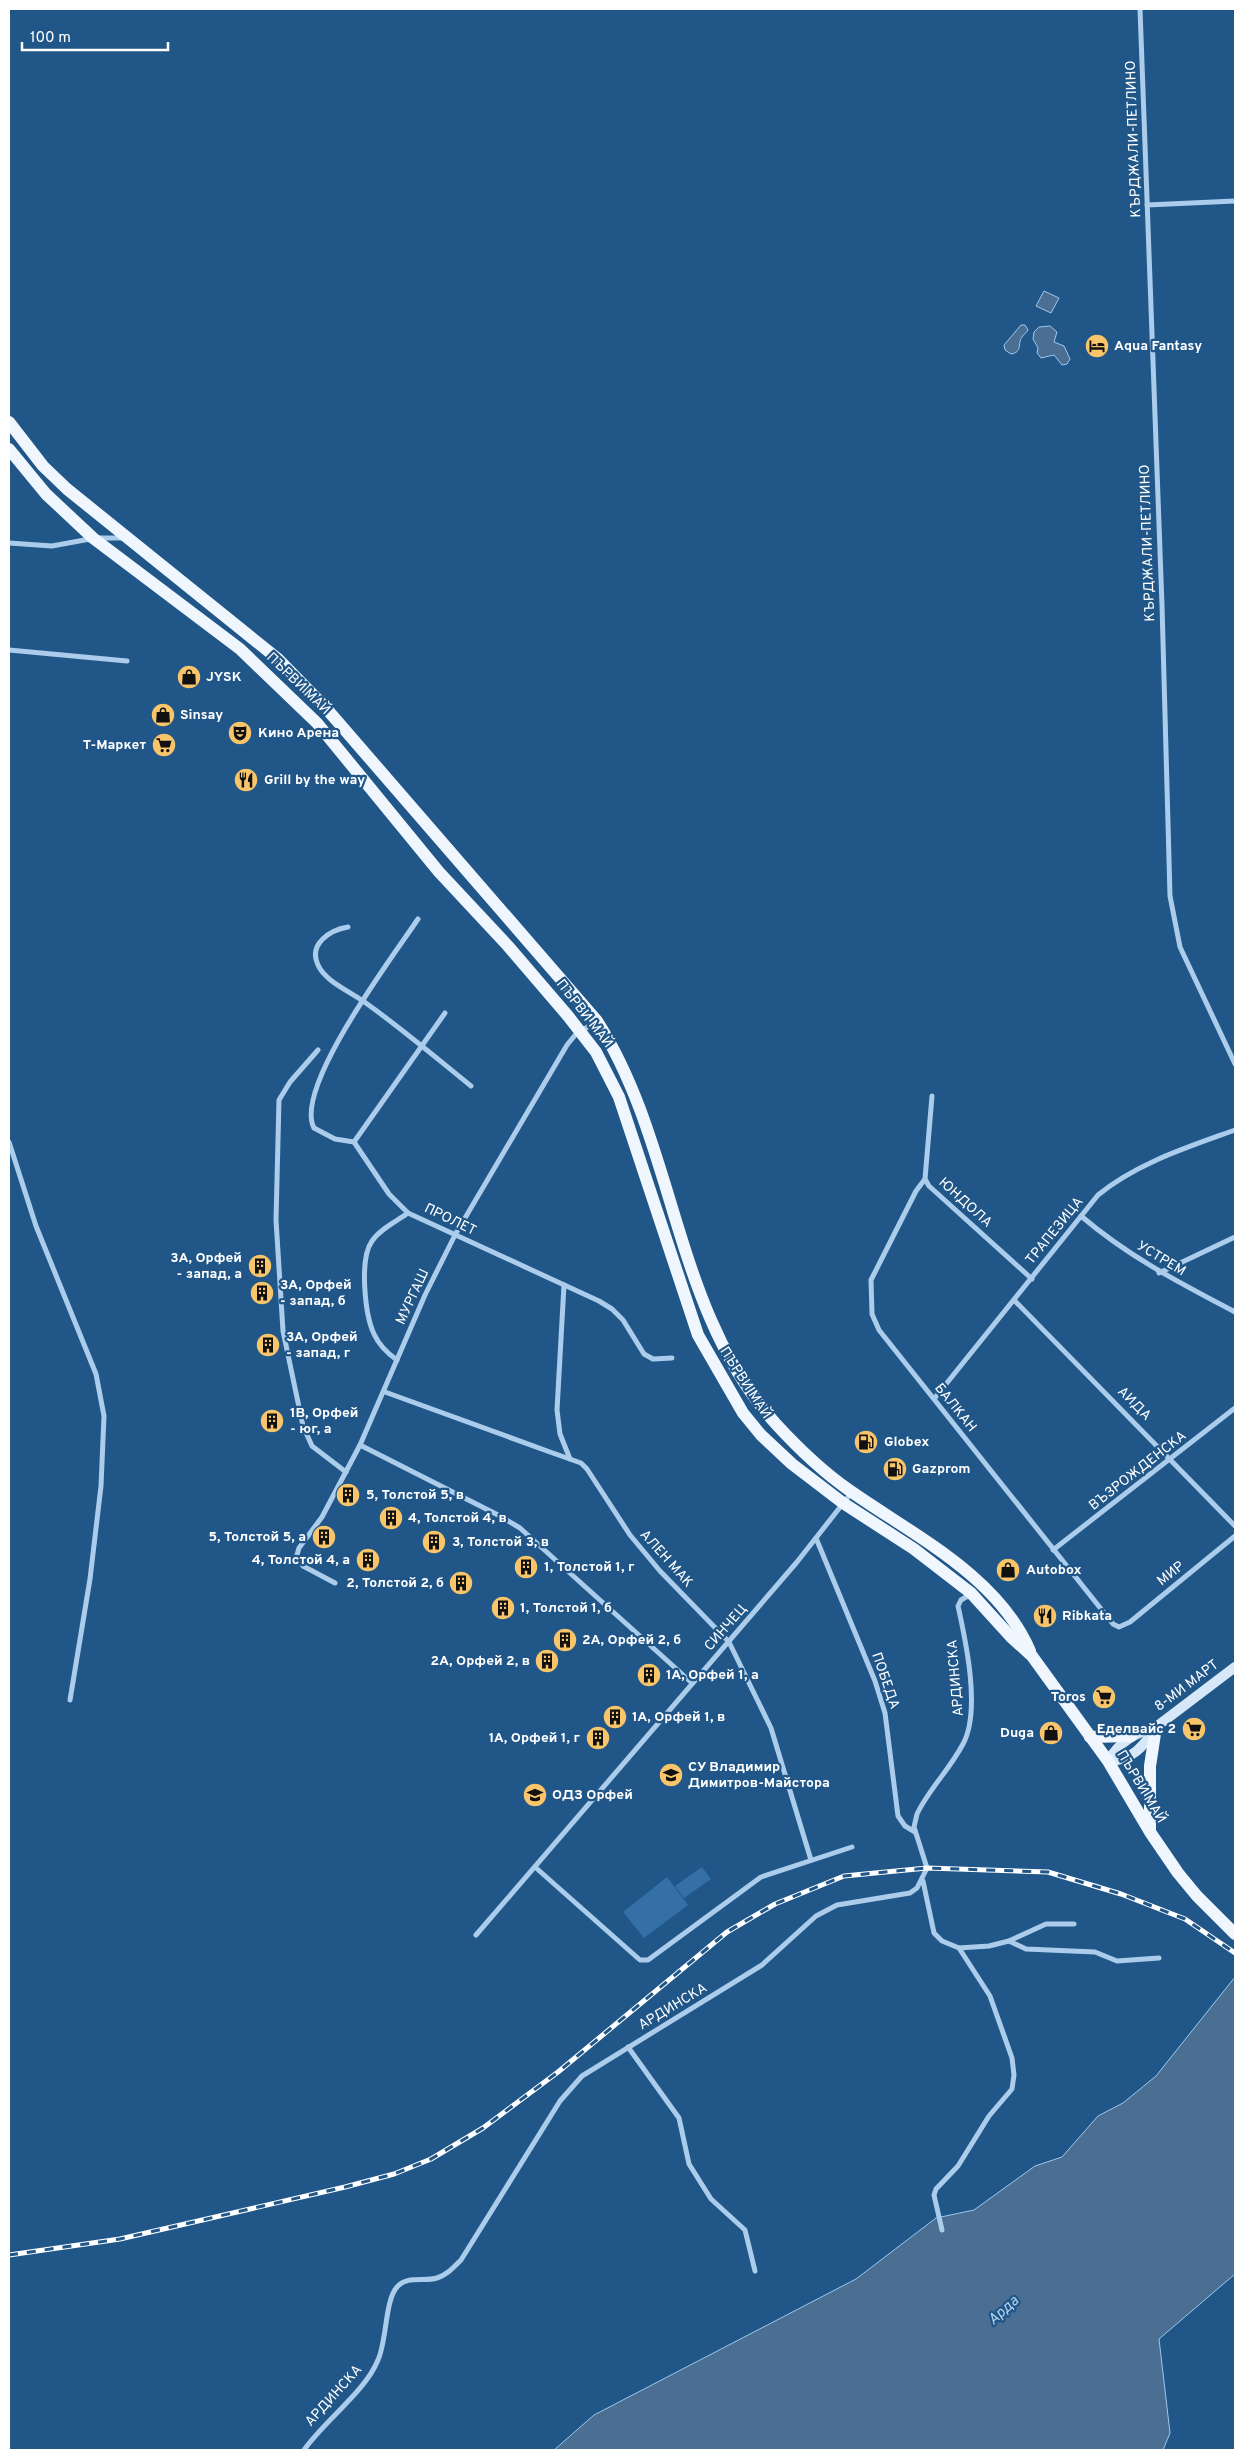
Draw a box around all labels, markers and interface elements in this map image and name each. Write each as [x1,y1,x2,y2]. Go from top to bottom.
scale bar [22,20,169,52]
text: 100 m [30,29,71,48]
street label: КЪРДЖАЛИ-ПЕТЛИНО [1123,60,1145,218]
hotel icon: Aqua Fantasy [1084,333,1110,359]
place label: Aqua Fantasy [1114,338,1202,355]
street label: КЪРДЖАЛИ-ПЕТЛИНО [1137,464,1159,622]
street label: ПЪРВИ МАЙ [262,649,334,719]
shop icon: JYSK [176,664,202,690]
place label: JYSK [206,669,242,686]
shop icon: Sinsay [150,702,176,728]
place label: Sinsay [180,707,223,724]
theatre icon: Кино Арена [227,720,253,746]
place label: Кино Арена [258,725,339,742]
supermarket icon: Т-Маркет [151,732,177,758]
place label: Т-Маркет [83,737,146,754]
restaurant icon: Grill by the way [233,767,259,793]
place label: Grill by the way [264,772,365,789]
street label: ПЪРВИ МАЙ [552,976,617,1052]
street label: ЮНДОЛА [935,1174,995,1232]
street label: ТРАПЕЗИЦА [1023,1194,1087,1268]
street label: ПРОЛЕТ [421,1200,479,1240]
street label: УСТРЕМ [1133,1238,1189,1280]
place label: 3А, Орфей - запад, а [170,1250,242,1283]
building icon: 3А, Орфей - запад, а [247,1253,273,1279]
street label: МУРГАШ [393,1266,433,1328]
place label: 3А, Орфей - запад, б [280,1277,352,1310]
building icon: 3А, Орфей - запад, б [249,1280,275,1306]
place label: 3А, Орфей - запад, г [286,1329,358,1362]
building icon: 3А, Орфей - запад, г [255,1332,281,1358]
street label: ПЪРВИ МАЙ [715,1343,775,1422]
street label: БАЛКАН [930,1380,980,1436]
street label: АИДА [1114,1384,1154,1424]
place label: 1В, Орфей - юг, а [290,1405,358,1438]
building icon: 1В, Орфей - юг, а [259,1408,285,1434]
street label: ВЪЗРОЖДЕНСКА [1086,1428,1190,1514]
fuel station icon: Globex [853,1429,879,1455]
place label: Globex [884,1434,929,1451]
fuel station icon: Gazprom [882,1456,908,1482]
place label: Gazprom [912,1461,970,1478]
building icon: 5, Толстой 5, в [335,1482,361,1508]
place label: 5, Толстой 5, в [366,1487,464,1504]
building icon: 4, Толстой 4, в [378,1505,404,1531]
place label: 4, Толстой 4, в [408,1510,507,1527]
building icon: 5, Толстой 5, а [311,1524,337,1550]
street label: АЛЕН МАК [636,1527,696,1591]
place label: 5, Толстой 5, а [209,1529,306,1546]
building icon: 3, Толстой 3, в [421,1529,447,1555]
place label: 3, Толстой 3, в [452,1534,549,1551]
building icon: 4, Толстой 4, а [355,1547,381,1573]
place label: 4, Толстой 4, а [252,1552,350,1569]
building icon: 1, Толстой 1, г [513,1554,539,1580]
shop icon: Autobox [995,1557,1021,1583]
street label: МИР [1154,1558,1188,1590]
place label: 1, Толстой 1, г [544,1559,635,1576]
place label: Autobox [1026,1562,1082,1579]
building icon: 2, Толстой 2, б [448,1570,474,1596]
place label: 2, Толстой 2, б [346,1575,444,1592]
building icon: 1, Толстой 1, б [490,1595,516,1621]
place label: 1, Толстой 1, б [520,1600,612,1617]
street label: СИНЧЕЦ [701,1601,751,1655]
restaurant icon: Ribkata [1032,1603,1058,1629]
place label: Ribkata [1062,1608,1112,1625]
building icon: 2А, Орфей 2, б [552,1627,578,1653]
place label: 2А, Орфей 2, б [582,1632,681,1649]
street label: АРДИНСКА [944,1639,968,1717]
building icon: 2А, Орфей 2, в [534,1648,560,1674]
street label: ПОБЕДА [867,1650,903,1712]
place label: 2А, Орфей 2, в [431,1653,530,1670]
street label: 8-МИ МАРТ [1152,1656,1222,1716]
building icon: 1А, Орфей 1, а [636,1662,662,1688]
place label: 1А, Орфей 1, а [666,1667,759,1684]
supermarket icon: Toros [1091,1684,1117,1710]
place label: Toros [1051,1689,1086,1706]
building icon: 1А, Орфей 1, в [602,1704,628,1730]
place label: 1А, Орфей 1, в [632,1709,725,1726]
supermarket icon: Еделвайс 2 [1181,1716,1207,1742]
shop icon: Duga [1038,1720,1064,1746]
place label: Еделвайс 2 [1097,1721,1176,1738]
building icon: 1А, Орфей 1, г [585,1725,611,1751]
place label: Duga [1000,1725,1034,1742]
place label: 1А, Орфей 1, г [489,1730,581,1747]
street label: ПЪРВИ МАЙ [1113,1747,1170,1827]
place label: СУ Владимир Димитров-Майстора [688,1759,830,1792]
school or university icon: СУ Владимир Димитров-Майстора [658,1762,684,1788]
school or university icon: ОДЗ Орфей [522,1782,548,1808]
place label: ОДЗ Орфей [552,1787,633,1804]
street label: АРДИНСКА [636,1980,710,2034]
water label: Арда [984,2292,1024,2330]
street label: АРДИНСКА [302,2362,366,2430]

